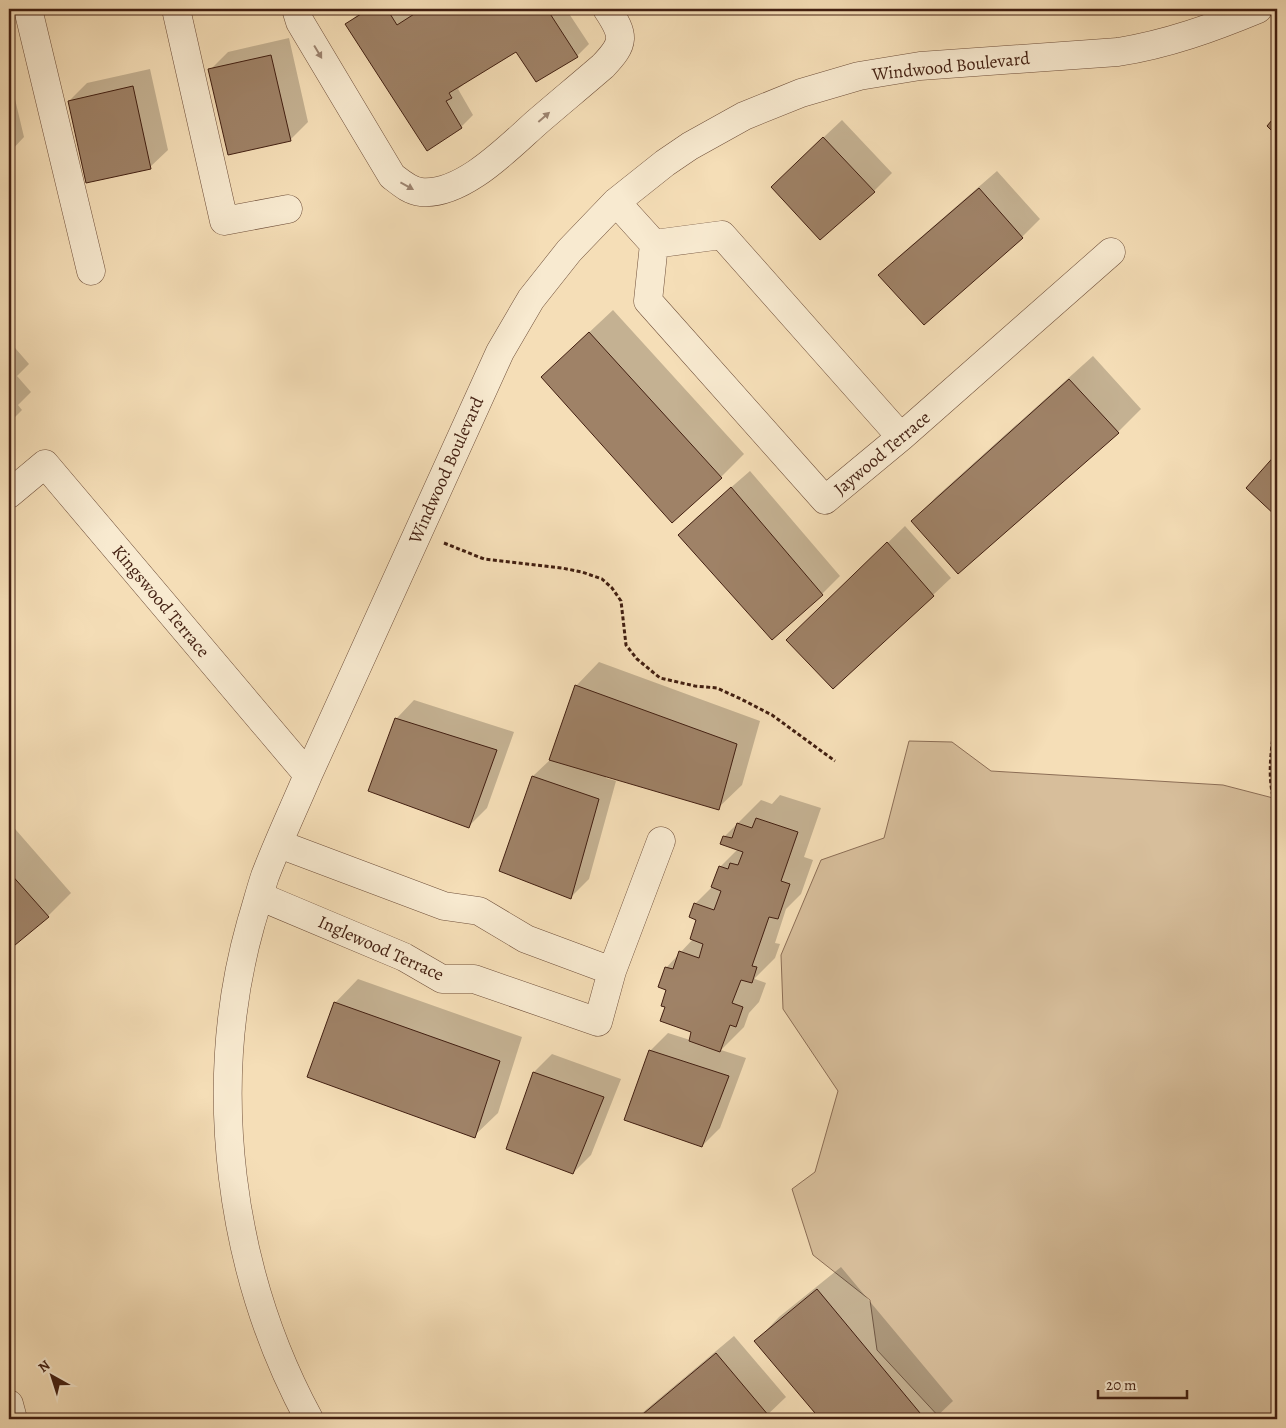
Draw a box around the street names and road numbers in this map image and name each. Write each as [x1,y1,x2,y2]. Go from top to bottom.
street label: Windwood Boulevard [870,46,1031,86]
street label: Windwood Boulevard [402,392,489,548]
street label: Jaywood Terrace [829,405,935,501]
street label: Kingswood Terrace [107,540,215,662]
street label: Inglewood Terrace [314,909,448,987]

